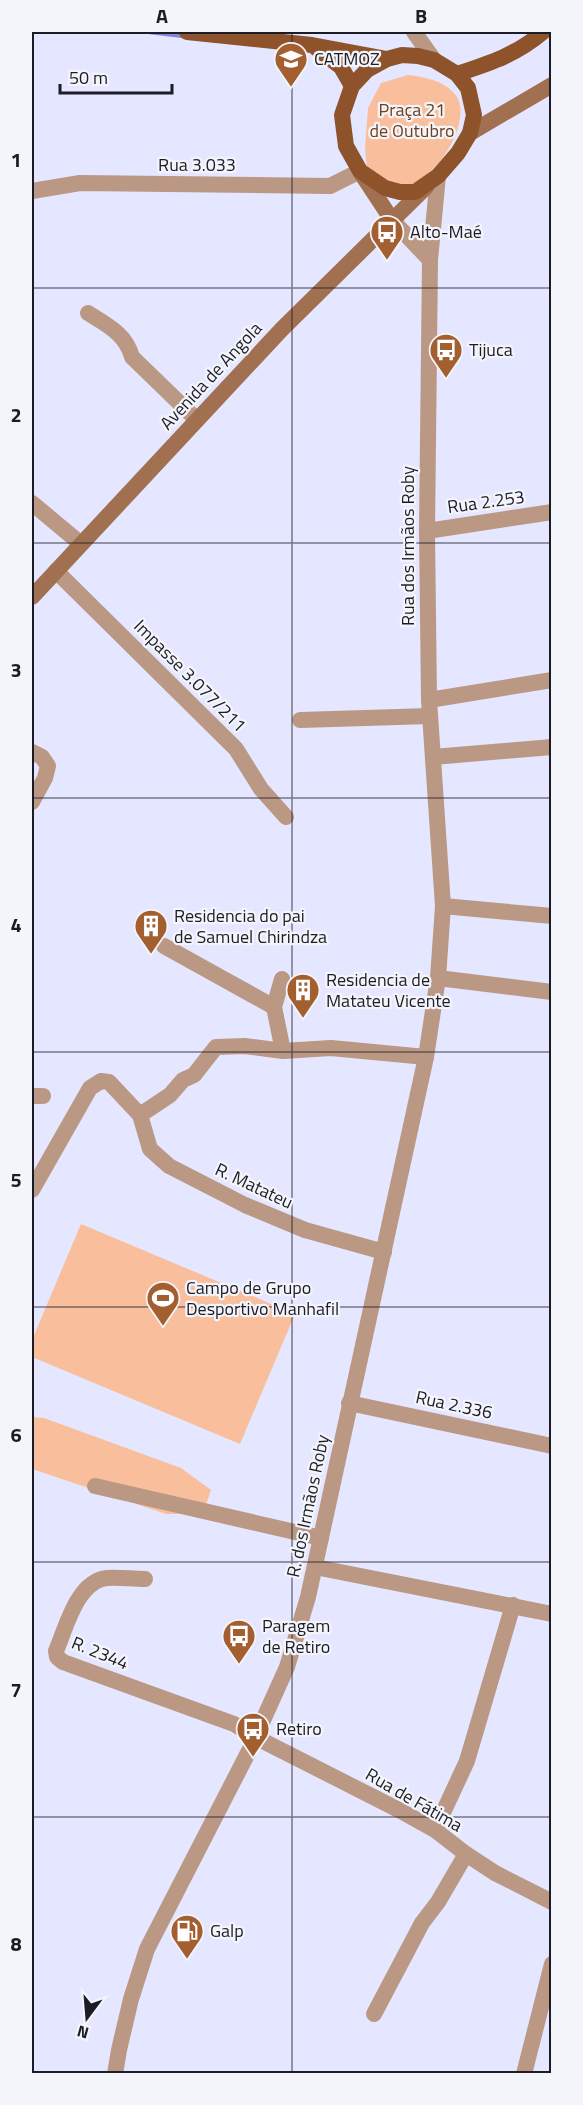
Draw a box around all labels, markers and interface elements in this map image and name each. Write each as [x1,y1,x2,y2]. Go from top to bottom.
text: A [156,0,168,31]
text: B [415,0,427,31]
school or university icon: CATMOZ [273,41,309,88]
place label: CATMOZ [314,45,380,72]
scale bar [60,57,172,95]
text: 50 m [69,64,108,91]
park label: Praça 21 de Outubro [370,96,454,144]
text: 1 [10,144,22,175]
street label: Rua 3.033 [158,151,236,178]
bus stop icon: Alto-Maé [369,214,405,261]
place label: Alto-Maé [410,218,482,245]
street label: Avenida de Angola [153,316,268,436]
bus stop icon: Tijuca [428,332,464,379]
place label: Tijuca [469,336,513,363]
text: 2 [10,399,22,430]
street label: Rua dos Irmãos Roby [394,466,421,626]
street label: Rua 2.253 [446,483,526,520]
street label: Impasse 3.077/211 [128,613,253,738]
text: 3 [10,654,22,685]
place label: Residencia do pai de Samuel Chirindza [174,902,327,950]
building icon: Residencia do pai de Samuel Chirindza [133,908,169,955]
text: 4 [10,909,22,940]
place label: Residencia de Matateu Vicente [326,966,451,1014]
building icon: Residencia de Matateu Vicente [285,972,321,1019]
street label: R. Matateu [211,1156,298,1215]
text: 5 [10,1164,22,1195]
place label: Campo de Grupo Desportivo Manhafil [186,1274,339,1322]
sports icon: Campo de Grupo Desportivo Manhafil [145,1280,181,1327]
street label: Rua 2.336 [413,1383,495,1426]
text: 6 [10,1419,22,1450]
street label: R. dos Irmãos Roby [279,1432,336,1580]
place label: Paragem de Retiro [262,1612,330,1660]
bus stop icon: Paragem de Retiro [221,1618,257,1665]
street label: R. 2344 [68,1629,133,1676]
text: 7 [10,1674,22,1705]
bus stop icon: Retiro [235,1711,271,1758]
place label: Retiro [276,1715,322,1742]
street label: Rua de Fátima [361,1761,468,1838]
fuel station icon: Galp [169,1913,205,1960]
place label: Galp [210,1917,244,1944]
text: 8 [10,1928,22,1959]
north arrow [57,1988,117,2048]
text: N [74,2019,92,2045]

